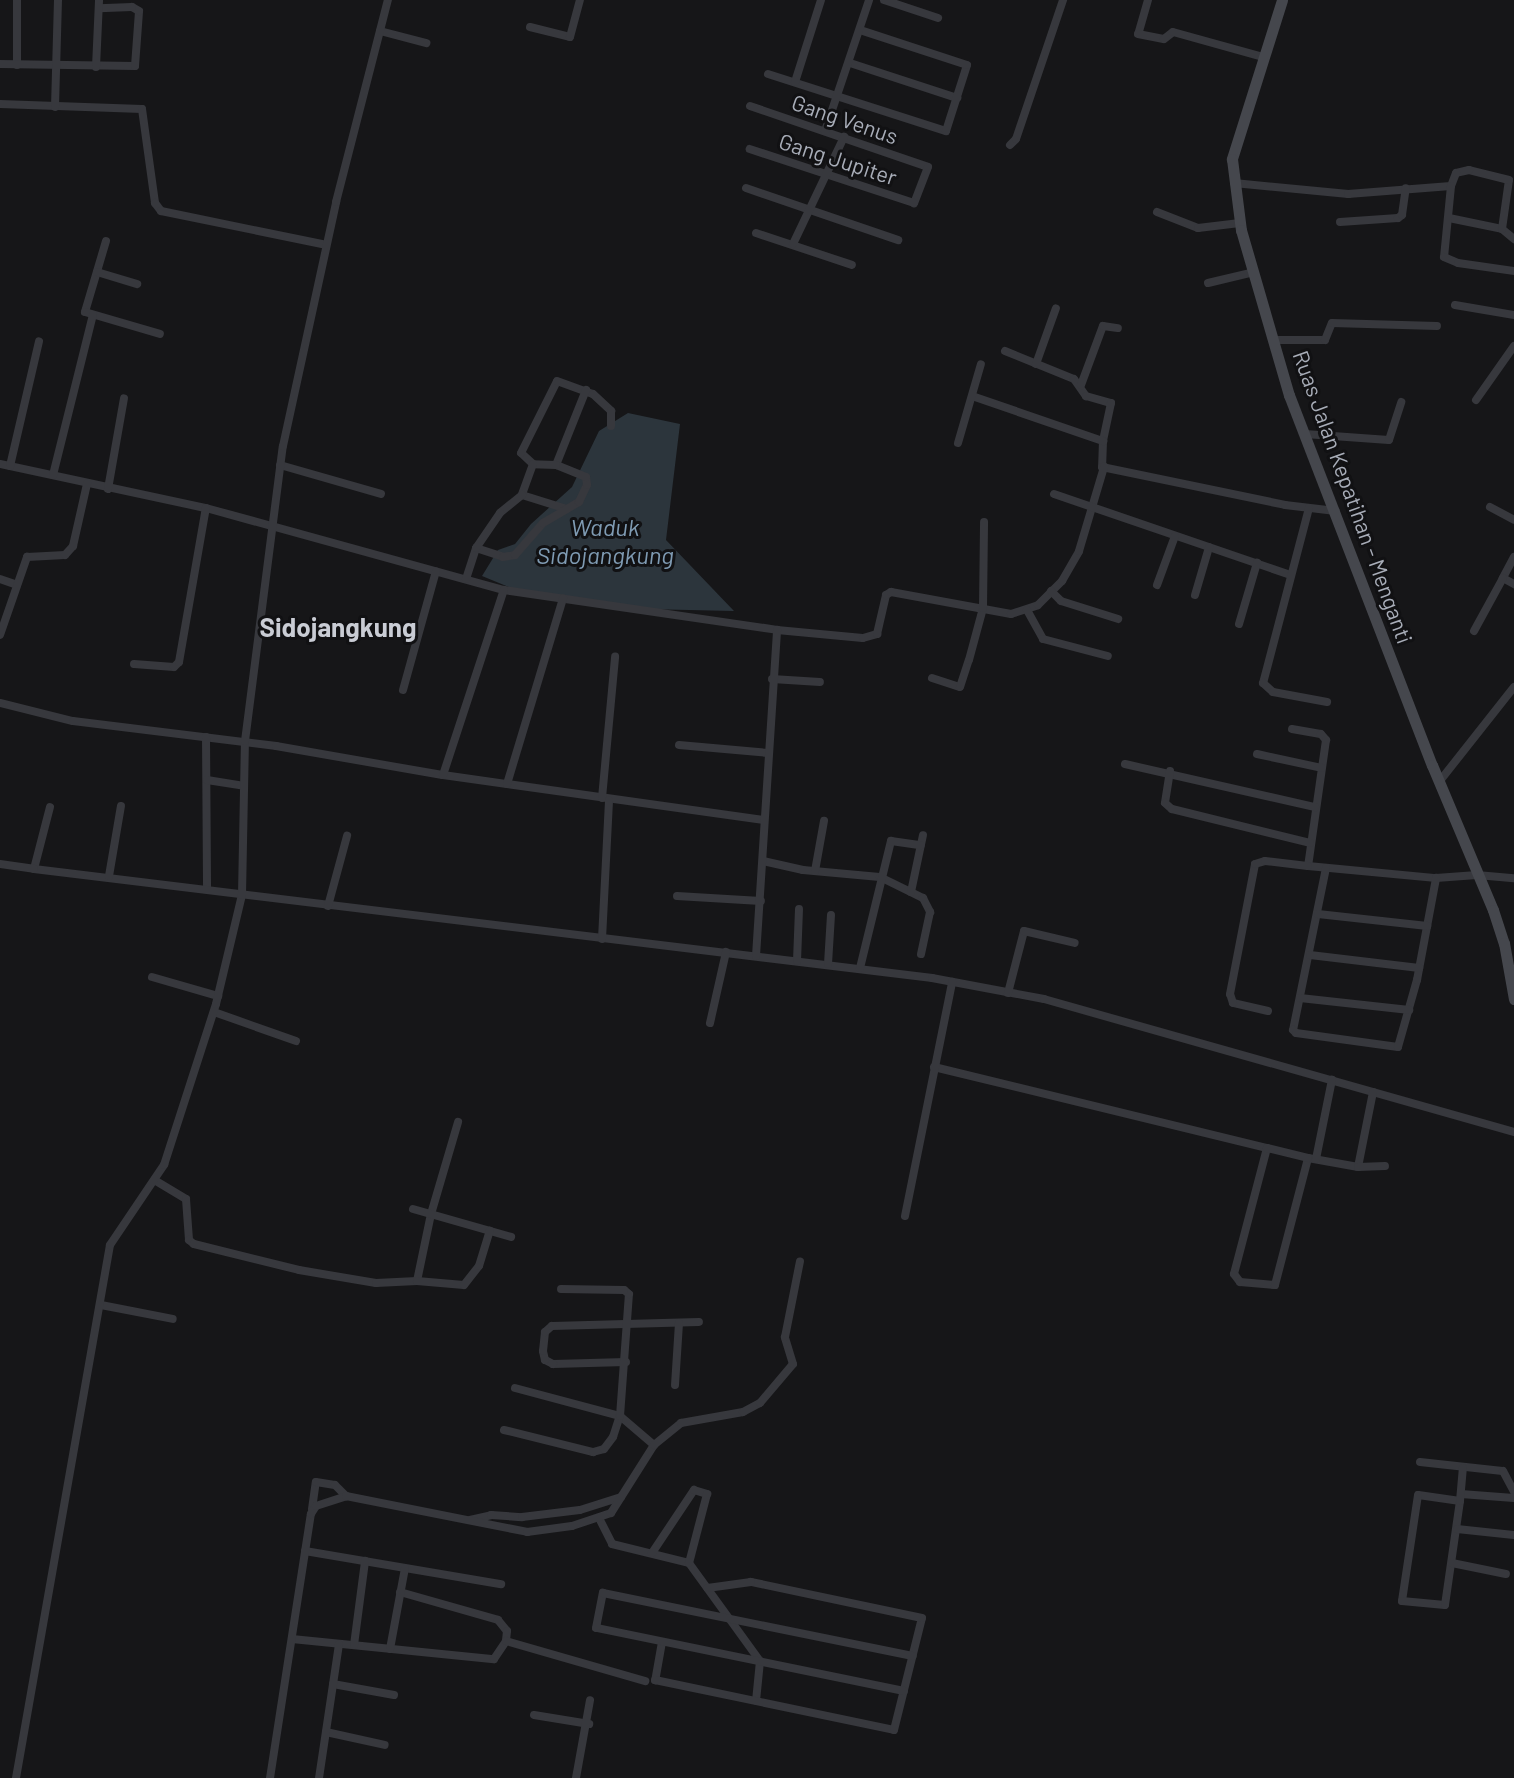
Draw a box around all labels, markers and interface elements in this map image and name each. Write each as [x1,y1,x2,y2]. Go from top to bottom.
street label: Gang Venus [788,89,902,149]
street label: Gang Jupiter [776,128,900,190]
street label: Ruas Jalan Kepatihan - Menganti [1288,347,1418,647]
water label: Waduk Sidojangkung [536,513,674,569]
district label: Sidojangkung [259,611,417,643]

